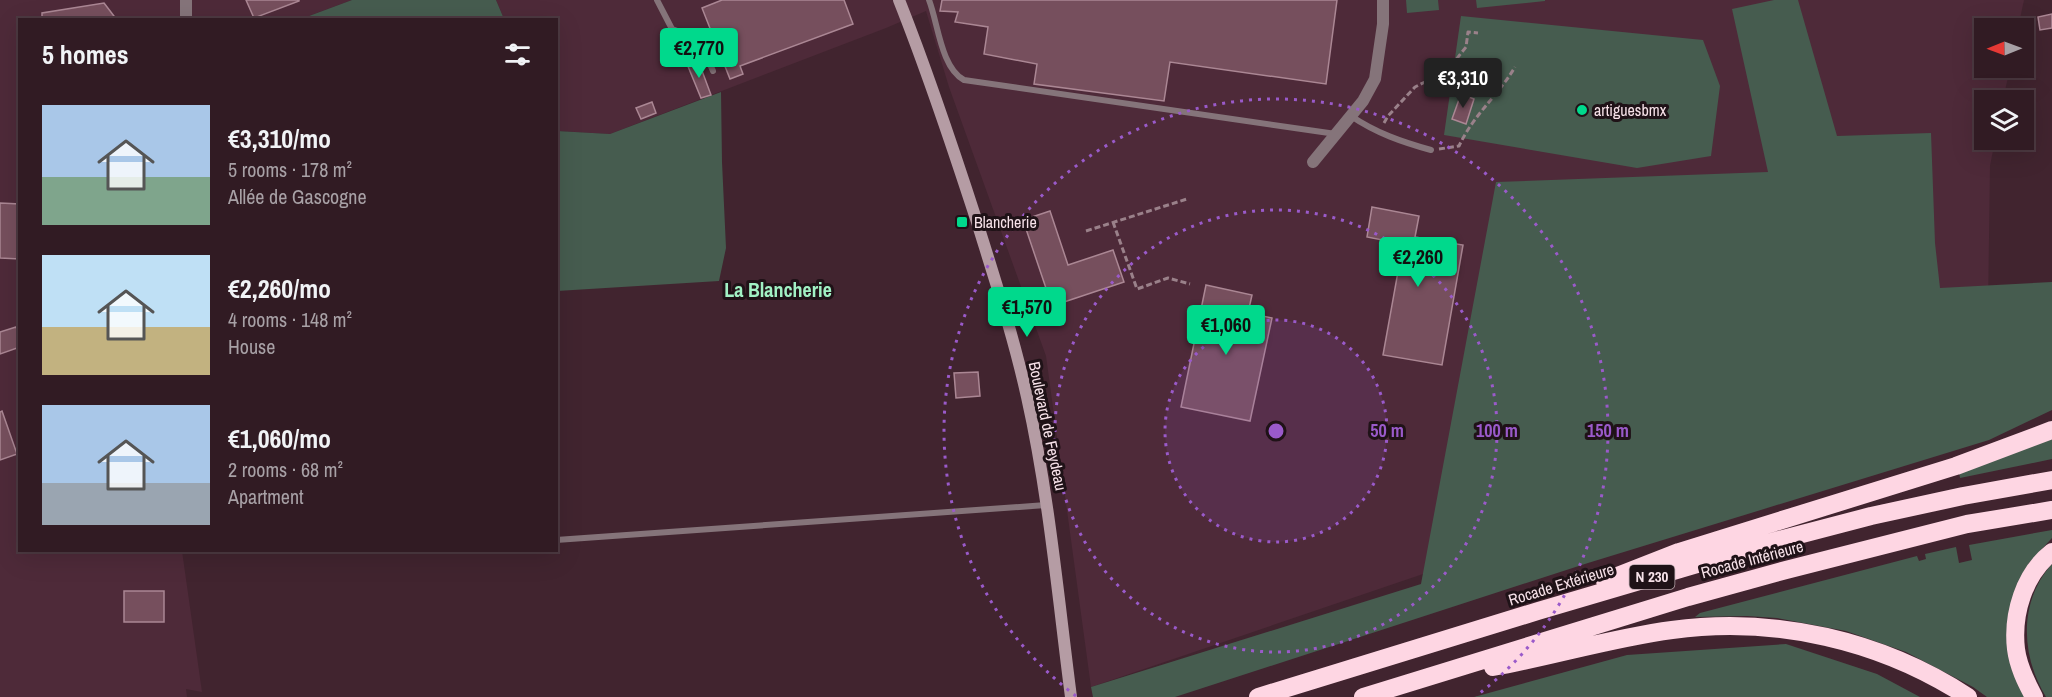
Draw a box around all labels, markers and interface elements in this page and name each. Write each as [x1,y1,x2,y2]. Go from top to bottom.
north arrow [1974,18,2034,78]
map controls [1974,18,2034,150]
pin: €2,770 [650,28,748,79]
text: €2,770 [674,34,724,61]
text: 5 homes [42,37,129,72]
icon: filters [501,38,534,71]
pin: €3,310 [1414,58,1512,109]
text: €3,310 [1438,64,1488,91]
button: layers [1974,90,2034,150]
place label: artiguesbmx [1594,99,1667,121]
marker: artiguesbmx [1575,103,1589,117]
text: €3,310/mo [228,121,331,156]
icon: home [90,129,162,201]
text: 5 rooms · 178 m² [228,156,352,183]
text: Allée de Gascogne [228,183,367,210]
place label: Blancherie [974,211,1037,233]
marker: Blancherie [955,215,969,229]
pin: €2,260 [1369,237,1467,288]
text: €2,260 [1393,243,1443,270]
text: €2,260/mo [228,271,331,306]
district label: La Blancherie [724,276,832,303]
icon: home [90,279,162,351]
pin: €1,570 [978,287,1076,338]
text: €1,570 [1002,293,1052,320]
pin: €1,060 [1177,305,1275,356]
text: 4 rooms · 148 m² [228,306,352,333]
text: €1,060 [1201,311,1251,338]
text: House [228,333,275,360]
street label: Boulevard de Feydeau [1024,359,1072,493]
text: 50 m [1370,418,1404,443]
text: 100 m [1476,418,1518,443]
text: 150 m [1587,418,1629,443]
text: €1,060/mo [228,421,331,456]
centre of rings [1266,421,1286,441]
icon: home [90,429,162,501]
text: 2 rooms · 68 m² [228,456,343,483]
text: Apartment [228,483,304,510]
street label: Rocade Intérieure [1698,535,1806,583]
street label: Rocade Extérieure [1505,557,1617,611]
road number: N 230 [1630,565,1674,589]

